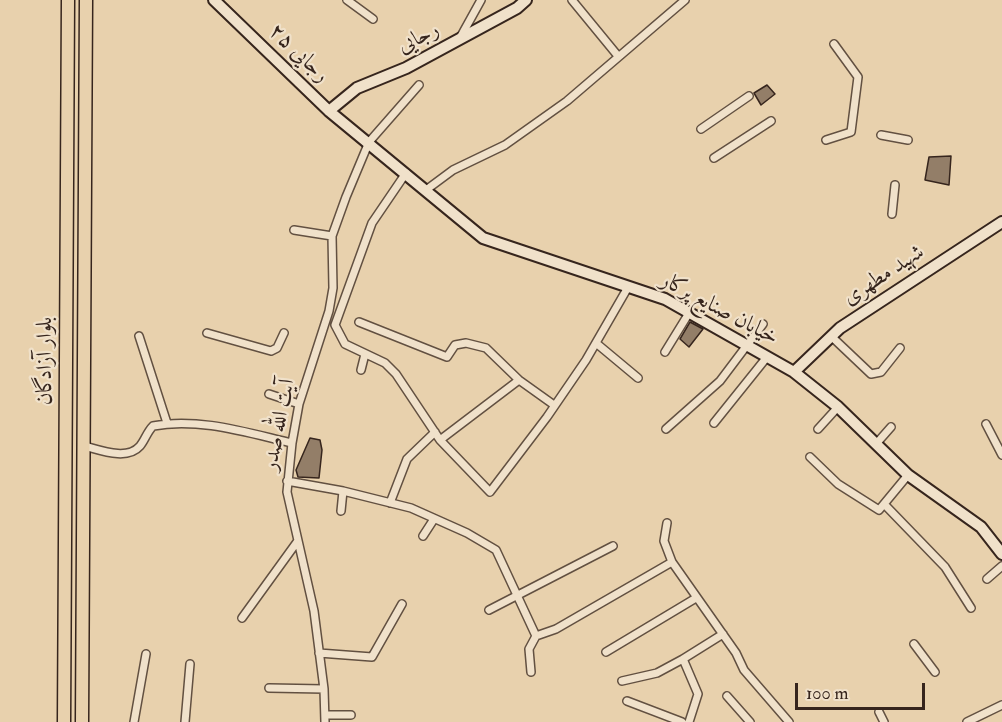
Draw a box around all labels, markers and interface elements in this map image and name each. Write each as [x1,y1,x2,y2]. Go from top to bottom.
street label: رجایی [394,17,444,61]
street label: رجایی ۲۵ [262,19,334,89]
street label: شهید مطهری [838,240,930,312]
street label: خیابان صنایع پرکار [656,268,782,352]
street label: بلوار آزادگان [33,317,59,405]
street label: آیت الله صدر [258,377,302,473]
scale bar [798,671,928,709]
text: 100 m [806,682,849,705]

